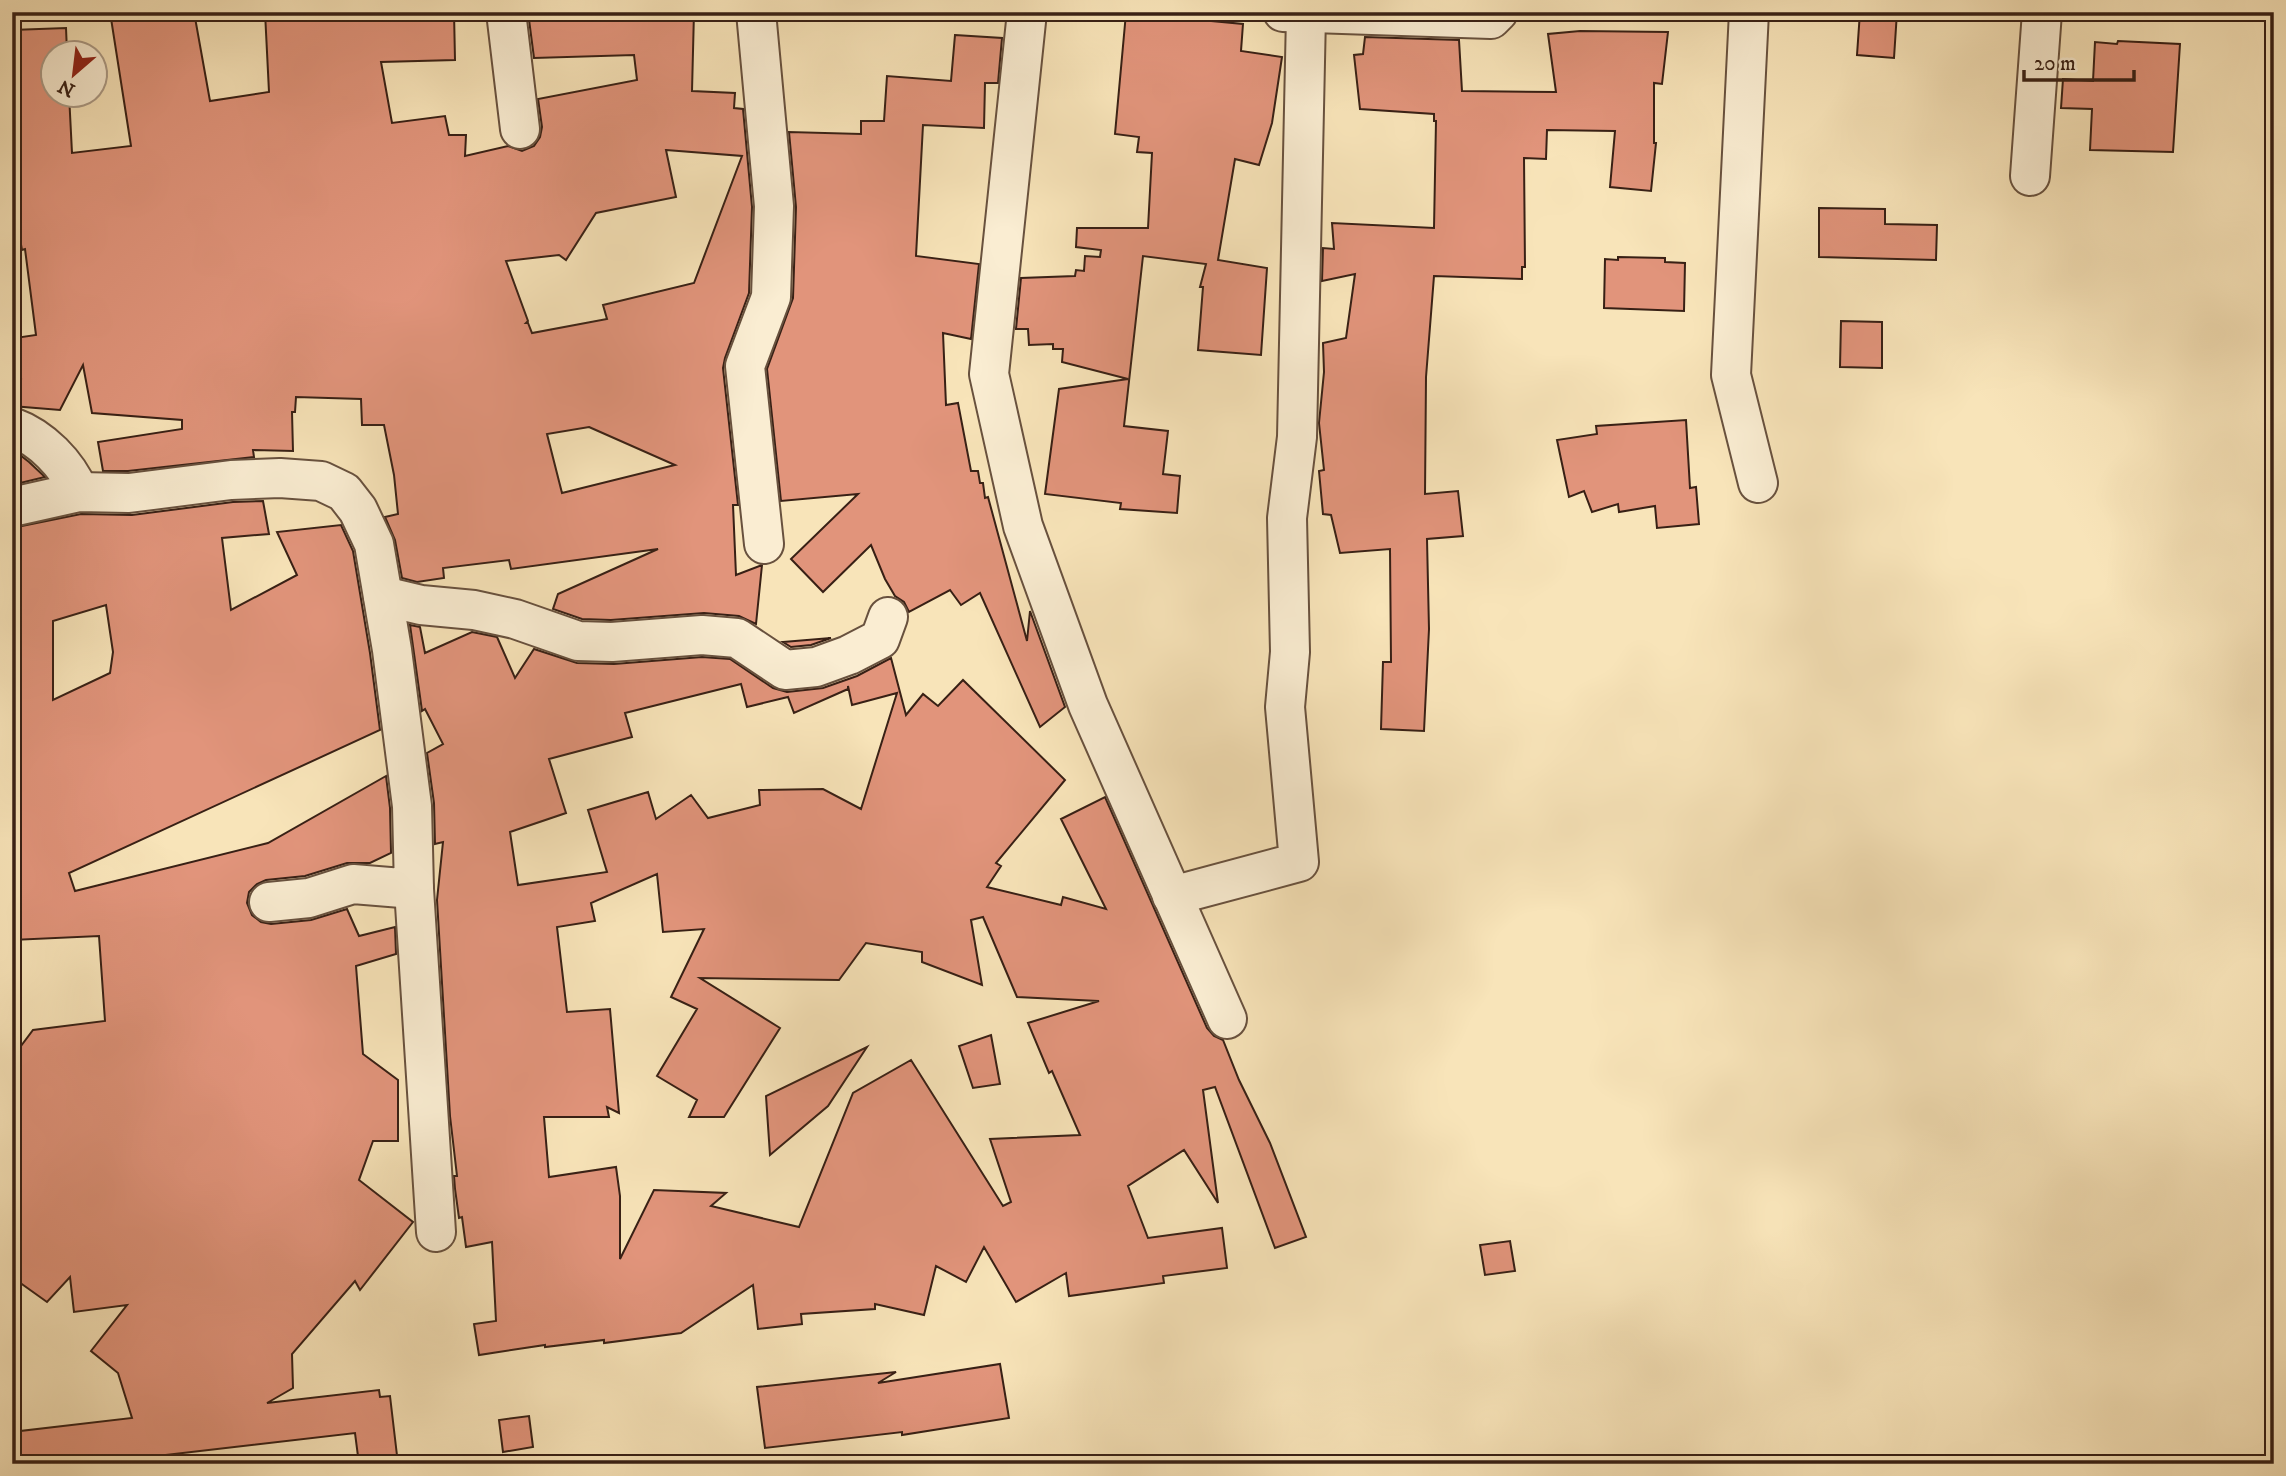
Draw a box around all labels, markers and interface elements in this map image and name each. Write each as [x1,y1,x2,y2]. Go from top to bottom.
north arrow [38,38,108,108]
scale bar [2024,38,2134,82]
text: 20 m [2034,51,2076,77]
text: N [54,74,79,102]

